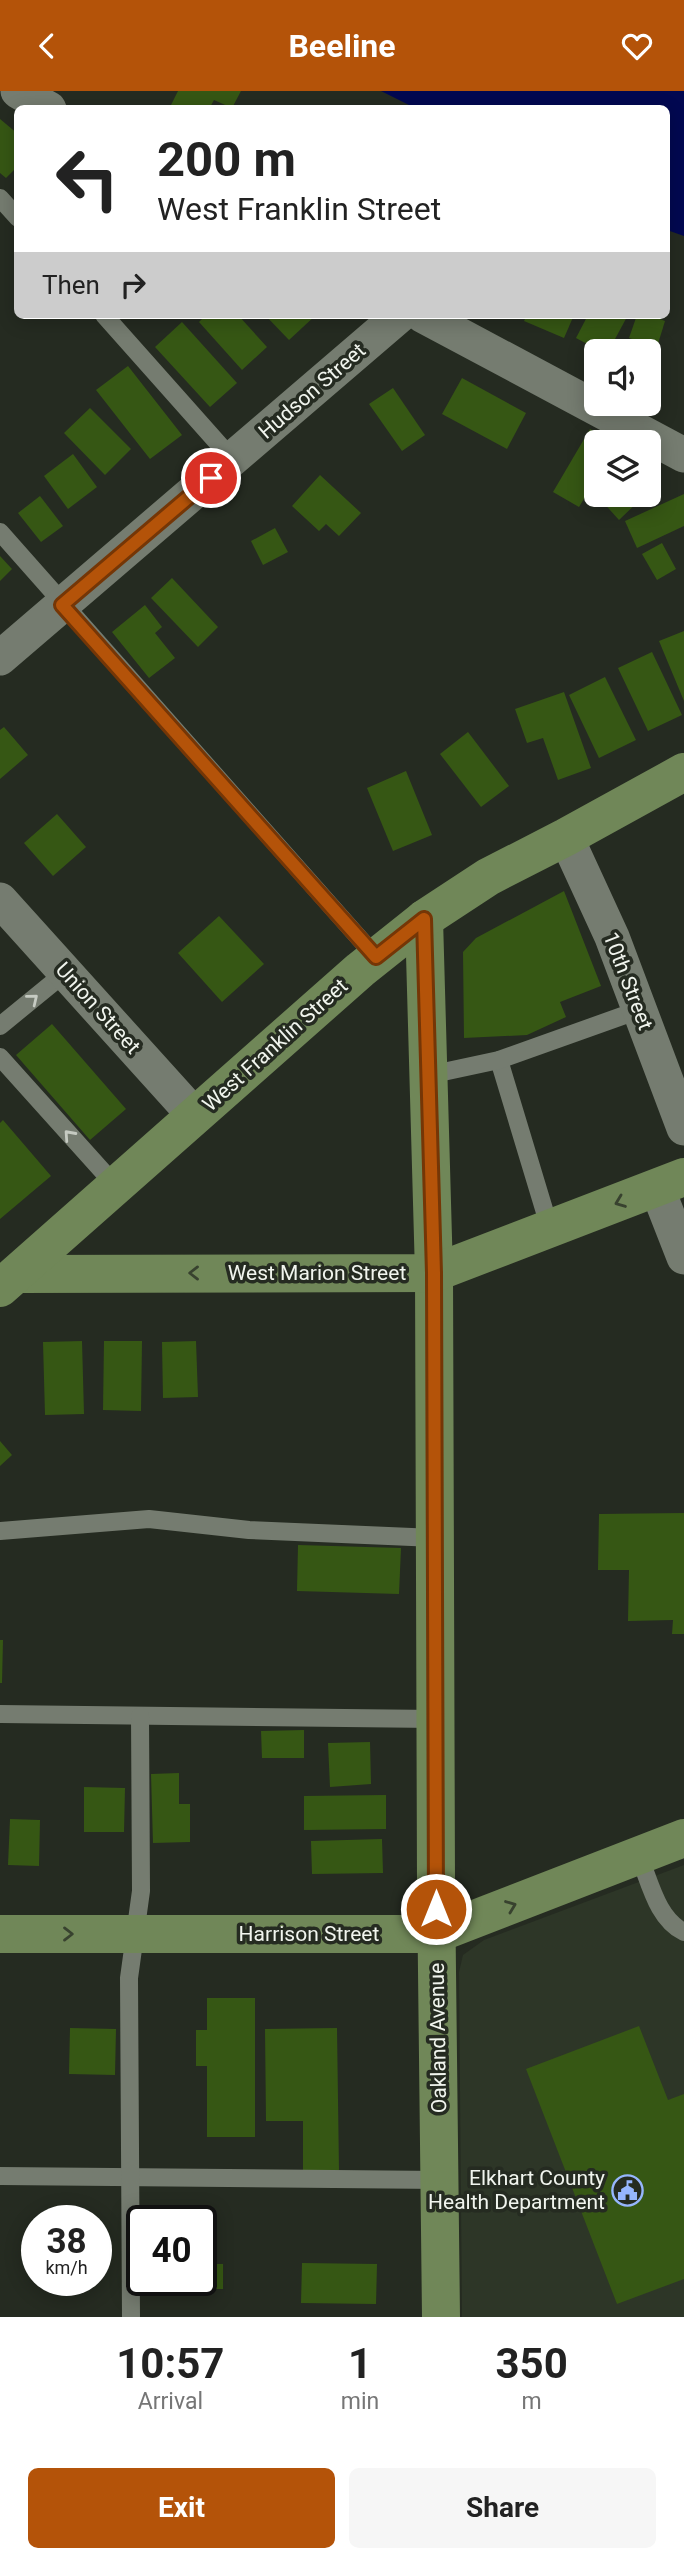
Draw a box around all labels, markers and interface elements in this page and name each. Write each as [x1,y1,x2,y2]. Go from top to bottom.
icon: back [28,27,66,65]
text: Beeline [288,27,396,65]
icon: heart [618,27,656,65]
text: 200 m [157,131,296,188]
icon: left [42,133,133,224]
text: West Franklin Street [157,190,441,228]
icon: right [114,266,152,304]
text: Then [42,270,100,300]
street label: Hudson Street [254,338,370,444]
map controls [584,339,661,507]
button: sound [584,339,661,416]
button: layers [584,430,661,507]
pin [181,448,241,508]
icon: arrive [192,459,230,497]
street label: 10th Street [598,929,658,1033]
street label: Union Street [51,957,145,1059]
street label: West Franklin Street [198,974,352,1116]
one-way arrow [25,994,37,1007]
one-way arrow [65,1130,77,1143]
one-way arrow [615,1194,627,1208]
street label: West Marion Street [228,1261,406,1285]
one-way arrow [189,1265,199,1281]
position arrow [399,1872,473,1946]
one-way arrow [504,1900,516,1914]
street label: Harrison Street [239,1922,380,1946]
one-way arrow [63,1926,74,1942]
street label: Oakland Avenue [425,1963,451,2113]
place label: Elkhart County Health Department [428,2166,605,2214]
public building icon: Elkhart County Health Department [611,2173,645,2207]
speed limit sign: 40 [126,2205,217,2296]
text: 38 [46,2221,87,2262]
text: km/h [45,2257,88,2278]
text: 10:57 [116,2339,224,2388]
text: 1 [348,2339,372,2388]
text: 350 [495,2339,568,2388]
text: Arrival [138,2388,203,2415]
text: min [341,2388,379,2415]
text: m [522,2388,542,2415]
button: Exit [28,2468,335,2548]
button: Share [349,2468,656,2548]

